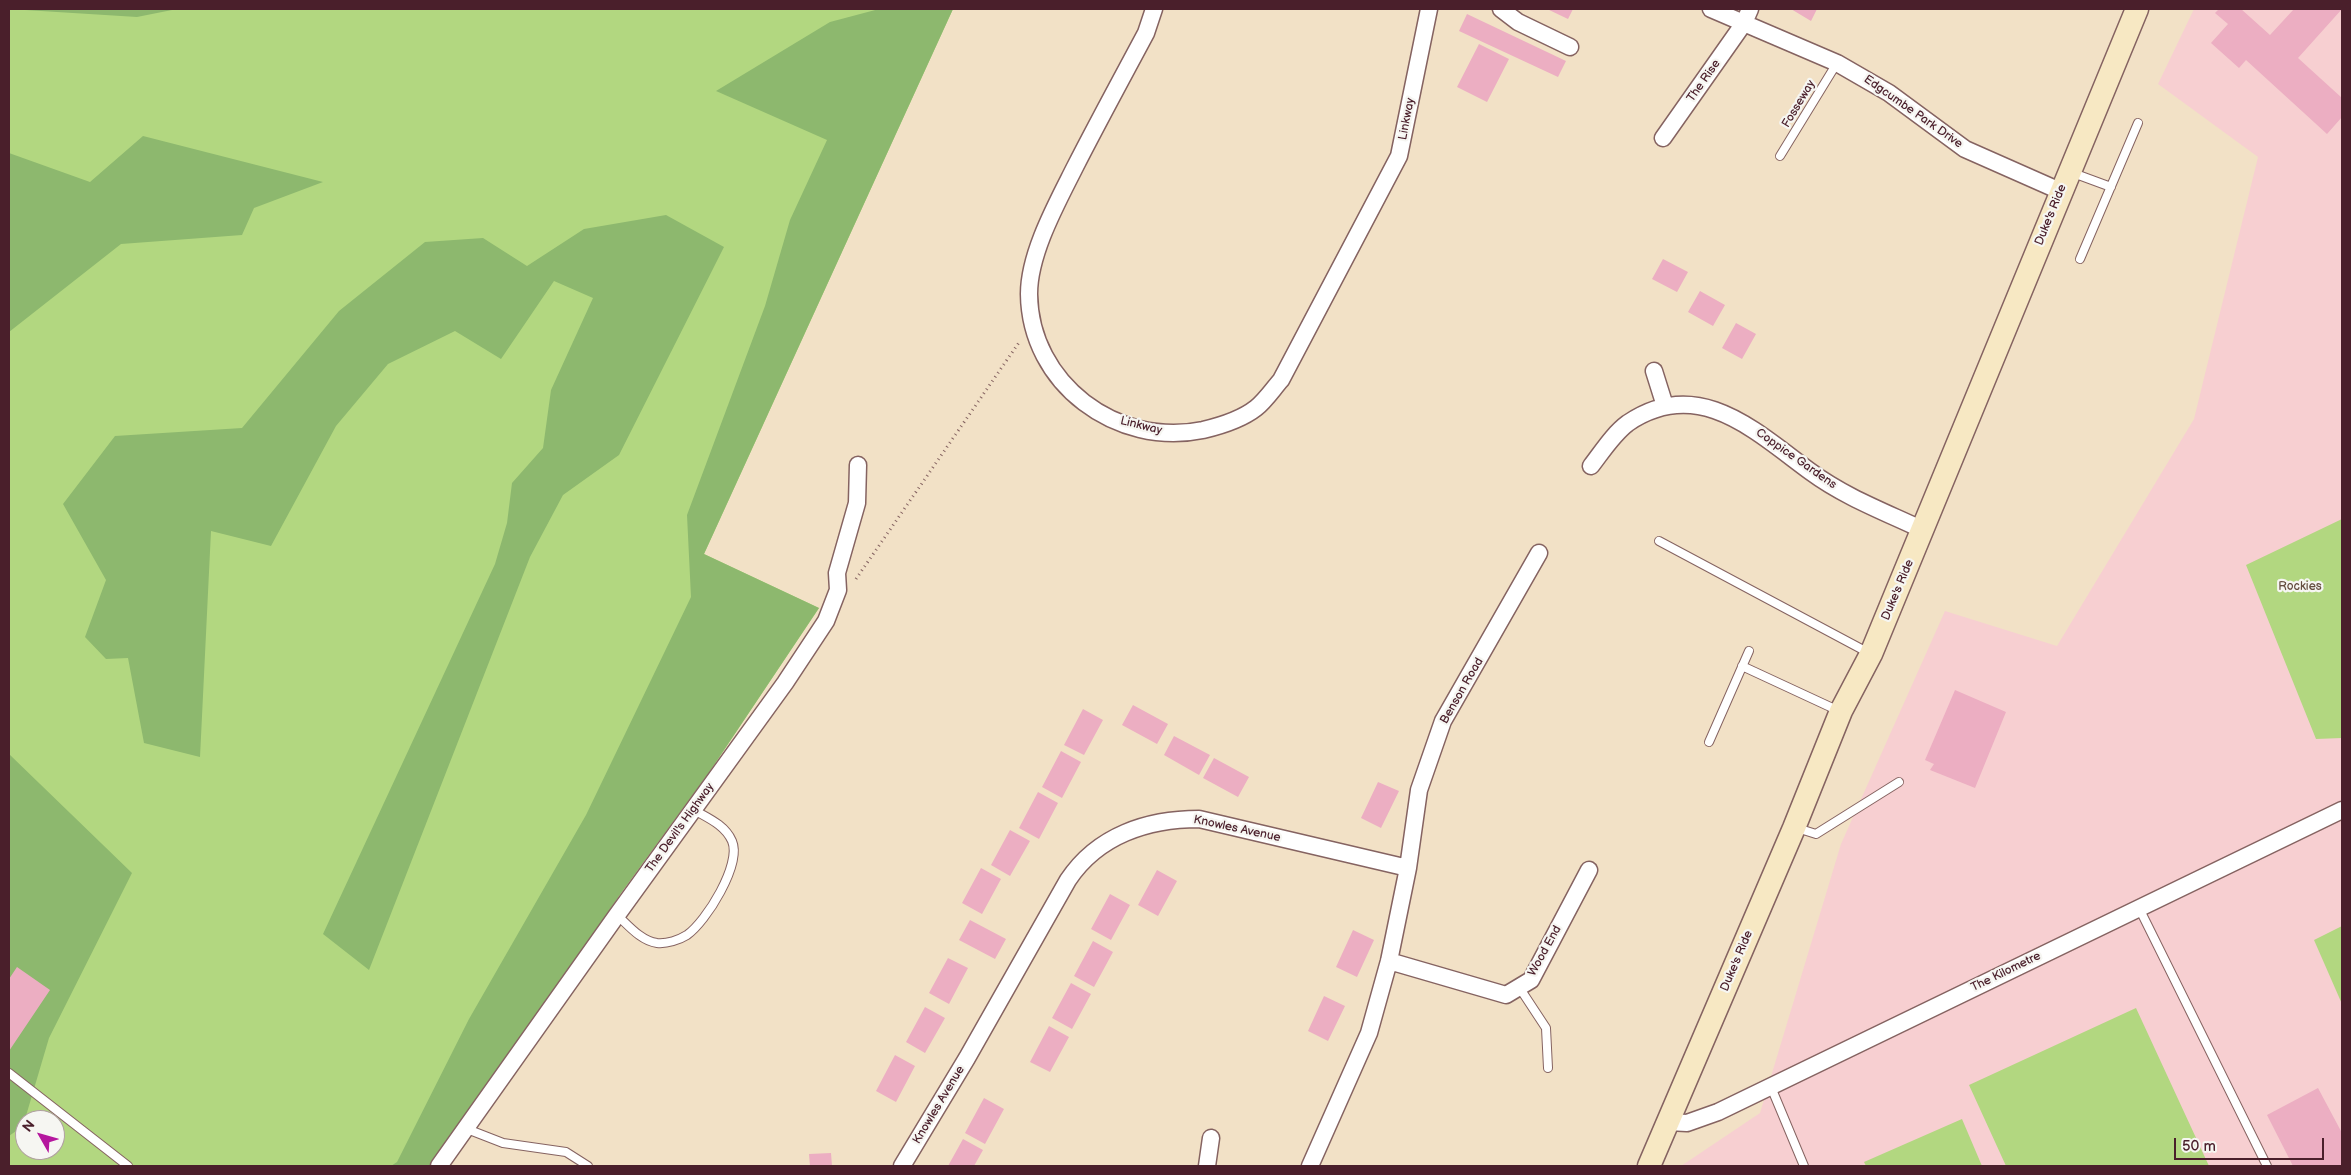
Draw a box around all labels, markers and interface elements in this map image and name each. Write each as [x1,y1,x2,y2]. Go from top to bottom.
street label: The Rise [1684,57,1724,105]
street label: Edgcumbe Park Drive [1861,72,1965,152]
street label: Fosseway [1779,78,1819,130]
street label: Linkway [1396,97,1418,141]
street label: Duke's Ride [2032,182,2070,248]
street label: Linkway [1119,414,1163,438]
street label: Coppice Gardens [1753,426,1839,492]
street label: Duke's Ride [1879,557,1917,623]
park label: Rockies [2278,580,2322,594]
street label: Benson Road [1437,655,1487,727]
street label: The Devil's Highway [643,780,717,876]
street label: Knowles Avenue [1192,813,1282,845]
street label: Wood End [1525,923,1565,979]
street label: Duke's Ride [1718,928,1756,994]
street label: The Kilometre [1969,949,2043,995]
street label: Knowles Avenue [910,1063,968,1147]
north arrow [15,1110,65,1160]
text: N [19,1117,39,1135]
scale bar [2176,1128,2326,1160]
text: 50 m [2182,1137,2216,1156]

